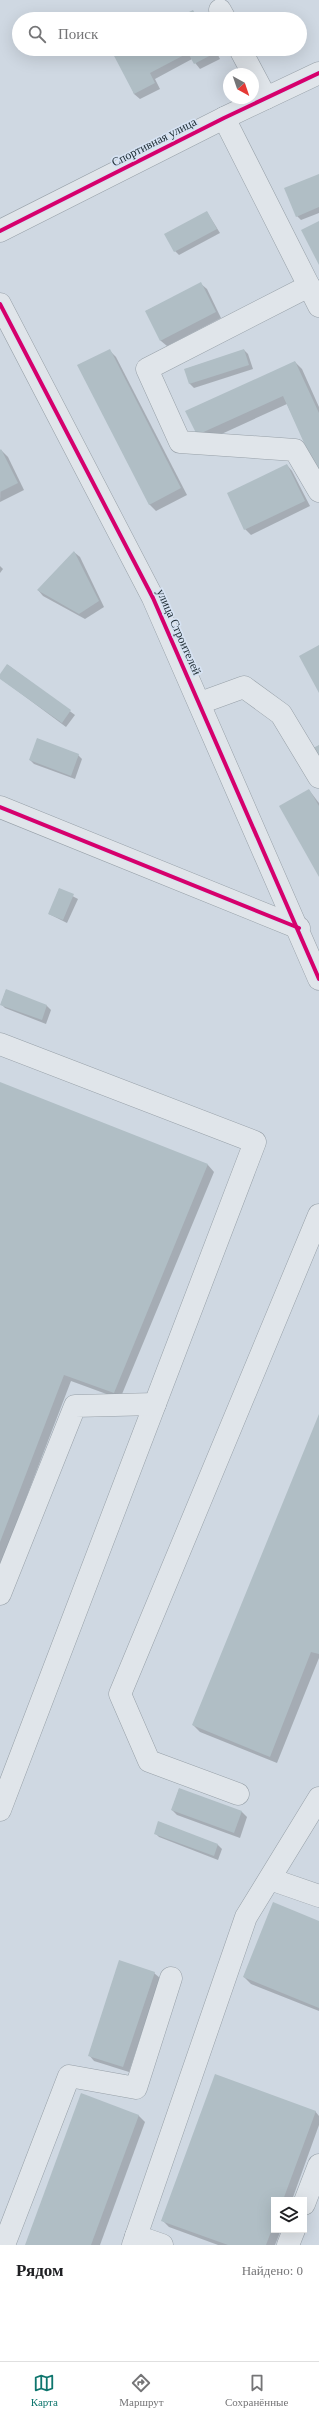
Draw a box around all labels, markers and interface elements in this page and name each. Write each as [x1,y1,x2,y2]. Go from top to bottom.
search box [12,12,307,56]
icon: search [26,23,48,45]
text: Поиск [58,26,98,42]
north arrow [223,68,259,104]
street label: Спортивная улица [109,114,199,169]
street label: улица Строителей [154,587,204,678]
map controls [271,2197,307,2233]
button: layers [271,2197,307,2233]
text: Рядом [16,2261,64,2280]
text: Найдено: 0 [242,2263,303,2278]
tab: Карта [31,2372,58,2408]
tab: Маршрут [119,2372,164,2408]
tab: Сохранённые [225,2372,288,2408]

